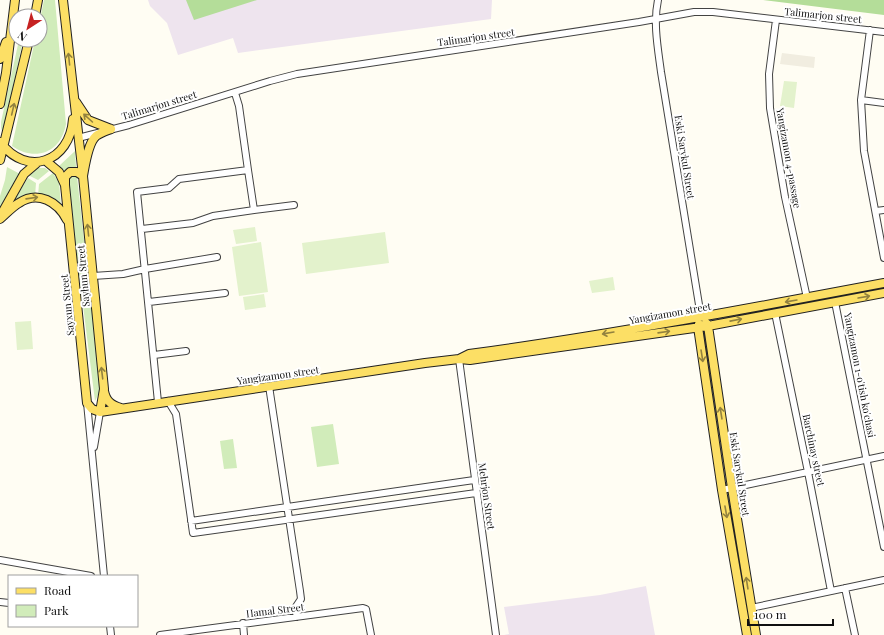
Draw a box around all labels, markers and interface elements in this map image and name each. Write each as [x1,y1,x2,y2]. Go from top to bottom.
street label: Talimarjon street [784,4,863,26]
north arrow [8,8,48,48]
street label: Talimarjon street [437,25,516,49]
text: N [14,28,29,45]
one-way arrow [66,53,73,66]
street label: Talimarjon street [120,87,199,123]
one-way arrow [9,102,17,115]
street label: Yangizamon 4-passage [773,106,805,209]
one-way arrow [83,114,93,123]
street label: Eski Sarykul Street [671,114,699,200]
one-way arrow [25,195,38,202]
one-way arrow [84,224,92,237]
street label: Sayhun Street [73,244,93,308]
street label: Sayxun Street [57,273,77,336]
one-way arrow [857,292,870,300]
one-way arrow [785,297,798,305]
street label: Yangizamon street [627,299,712,327]
street label: Yangizamon 1-o'tish ko'chasi [841,310,879,439]
one-way arrow [729,316,742,324]
one-way arrow [657,328,670,336]
one-way arrow [601,329,614,337]
one-way arrow [698,349,706,362]
street label: Yangizamon street [235,362,320,388]
one-way arrow [98,367,106,380]
one-way arrow [717,407,725,420]
street label: Barchinay street [800,413,829,488]
street label: Eski Sarykul Street [726,431,754,517]
street label: Mehrjon Street [475,462,499,531]
one-way arrow [722,505,730,518]
legend [8,575,138,627]
one-way arrow [743,577,751,590]
text: Road [44,582,71,598]
street label: Hamal Street [245,599,305,621]
scale bar [748,601,833,627]
text: Park [44,602,69,618]
text: 100 m [754,606,787,622]

